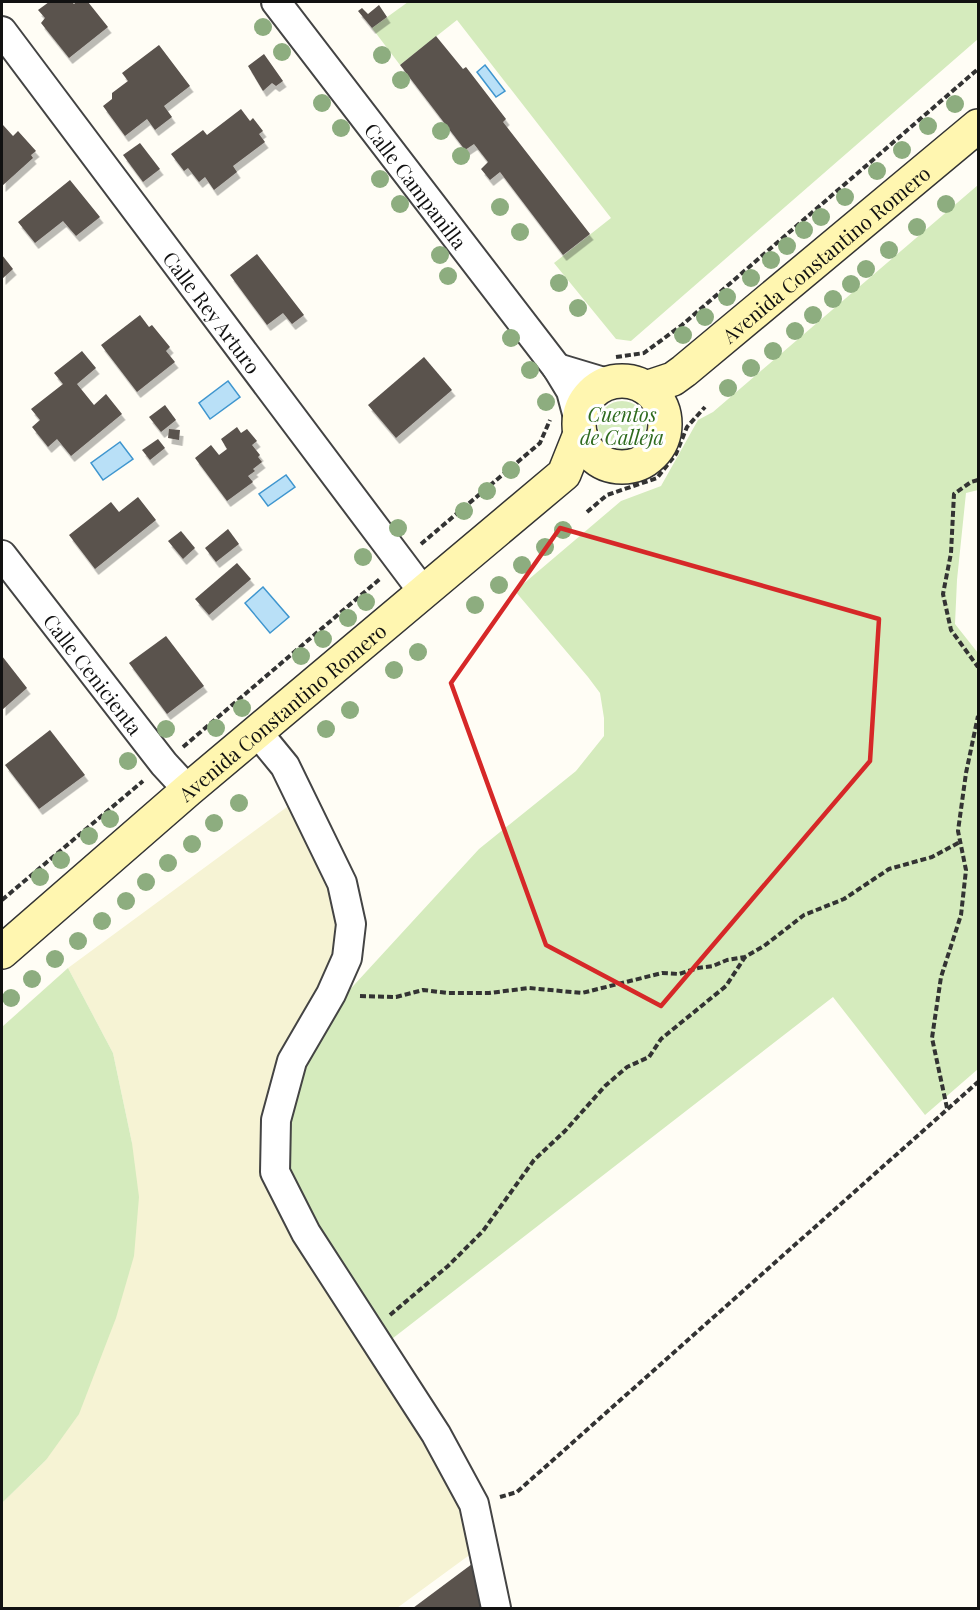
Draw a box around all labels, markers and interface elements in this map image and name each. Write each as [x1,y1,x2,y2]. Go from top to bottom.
street label: Calle Campanilla [360,117,474,254]
street label: Avenida Constantino Romero [715,159,935,349]
street label: Calle Rey Arturo [158,245,268,378]
park label: Cuentos de Calleja [580,400,664,450]
street label: Calle Cenicienta [38,607,149,740]
street label: Avenida Constantino Romero [171,616,391,807]

